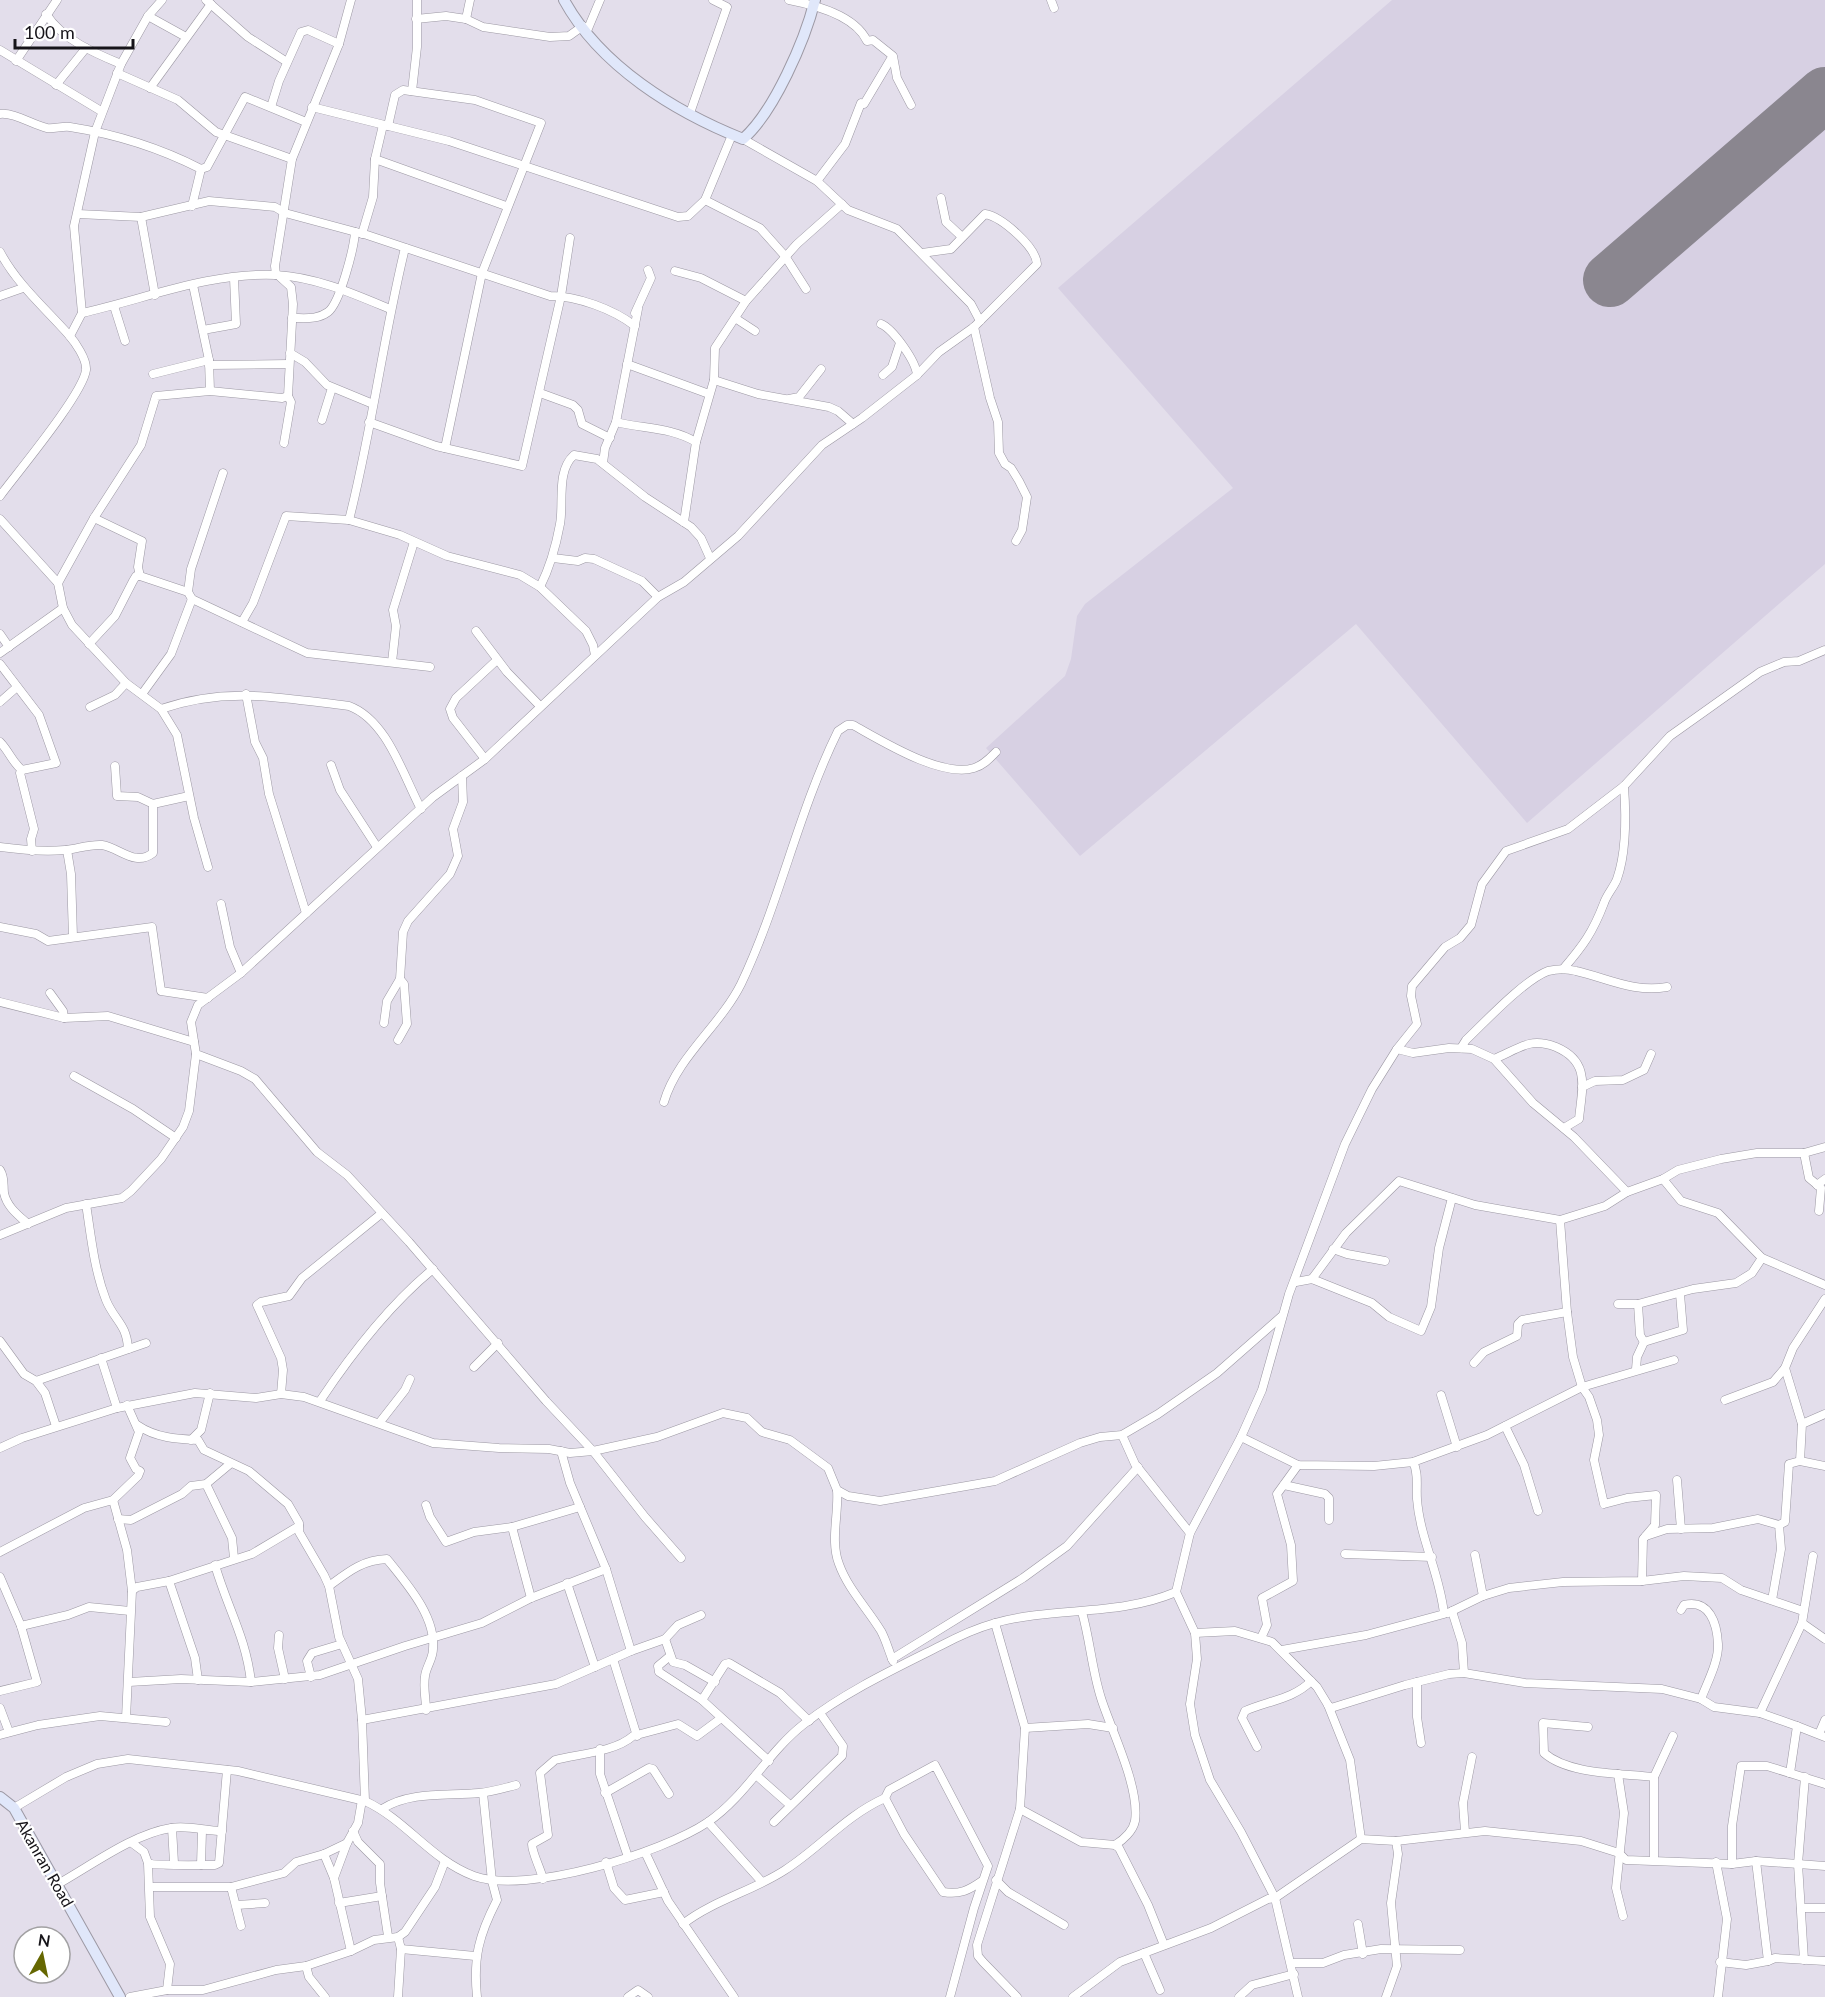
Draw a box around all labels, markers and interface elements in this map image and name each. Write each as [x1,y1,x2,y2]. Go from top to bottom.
scale bar [15,12,134,50]
text: 100 m [24,21,75,43]
street label: Akanran Road [13,1816,78,1910]
north arrow [12,1925,72,1985]
text: N [37,1929,52,1950]

